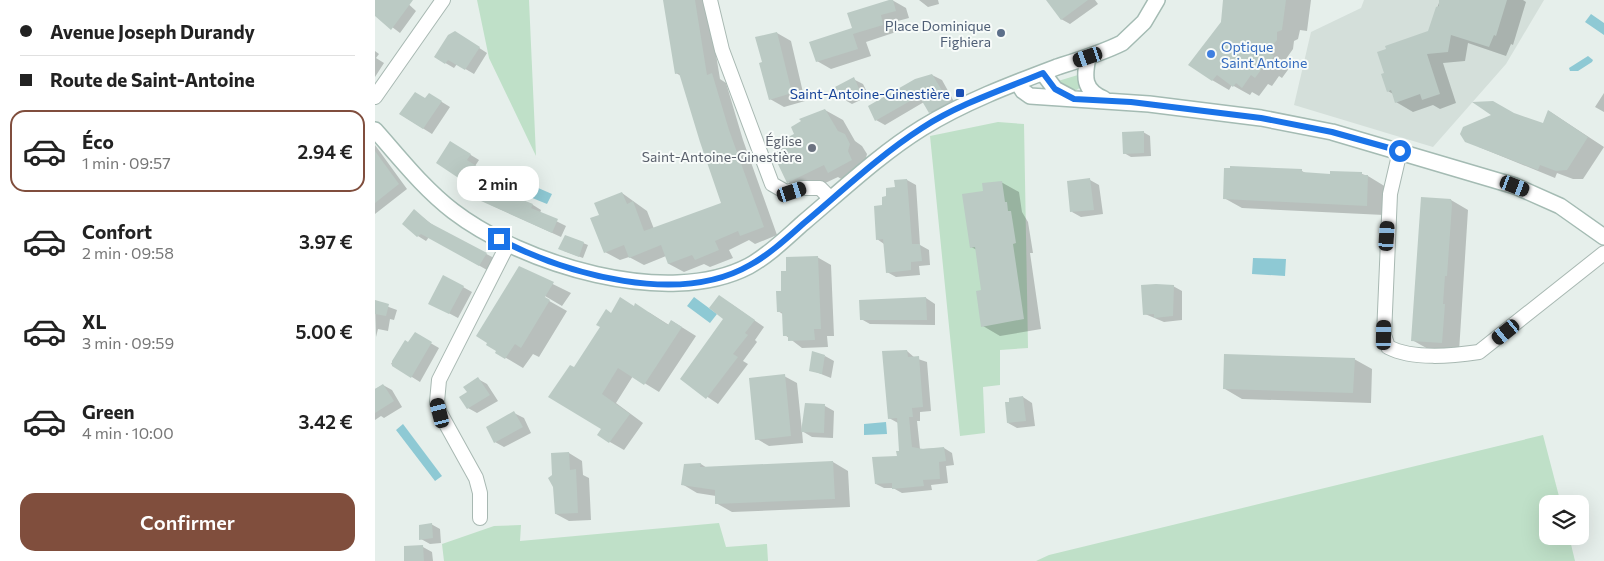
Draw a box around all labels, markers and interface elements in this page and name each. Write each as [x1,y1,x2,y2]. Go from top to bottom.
place label: Place Dominique Fighiera [885,17,991,50]
text: Avenue Joseph Durandy [50,20,255,43]
marker: Place Dominique Fighiera [995,27,1007,39]
place label: Optique Saint Antoine [1221,38,1307,71]
car [1071,45,1104,69]
marker: Optique Saint Antoine [1205,48,1217,60]
text: Route de Saint-Antoine [50,68,255,91]
place label: Saint-Antoine-Ginestière [790,85,950,102]
marker: Saint-Antoine-Ginestière [954,87,966,99]
icon: car [22,129,67,174]
text: Éco [82,130,114,153]
place label: Église Saint-Antoine-Ginestière [642,132,802,165]
text: 2.94 € [297,140,353,163]
route start [1389,140,1411,162]
marker: Église Saint-Antoine-Ginestière [806,142,818,154]
text: 1 min · 09:57 [82,153,171,172]
callout: 2 min [458,166,540,202]
text: 2 min [478,174,518,193]
car [1498,174,1531,198]
car [775,180,808,204]
icon: car [22,219,67,264]
text: Confort [82,220,152,243]
car [1378,221,1395,251]
route end [488,228,510,250]
text: 3.97 € [299,230,353,253]
text: 2 min · 09:58 [82,243,174,262]
icon: car [22,309,67,354]
text: XL [82,310,107,333]
car [1489,317,1522,347]
text: 5.00 € [296,320,353,343]
car [1376,320,1391,350]
text: 3 min · 09:59 [82,333,174,352]
car [429,397,450,429]
icon: car [22,399,67,444]
text: Green [82,400,134,423]
text: 3.42 € [299,410,353,433]
text: 4 min · 10:00 [82,423,174,442]
button: Confirmer [20,493,355,551]
map controls [1539,495,1589,545]
button: layers [1539,495,1589,545]

